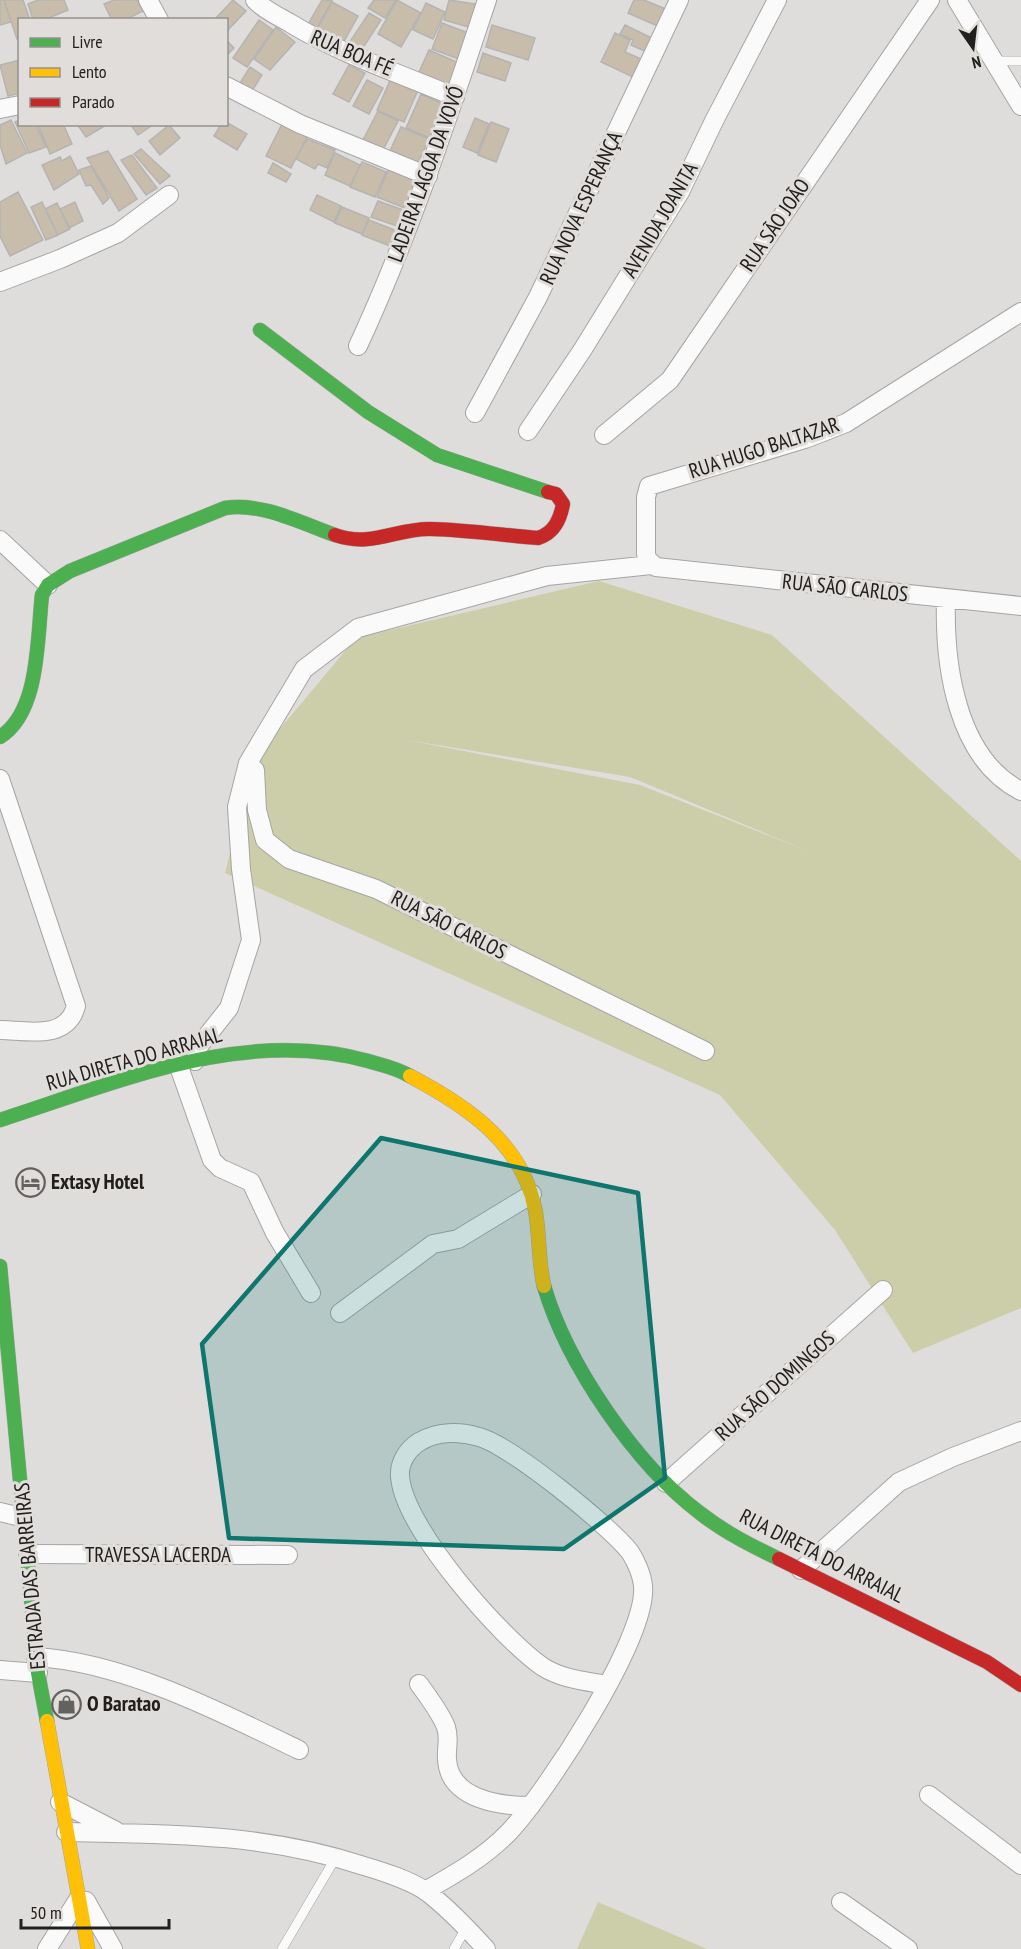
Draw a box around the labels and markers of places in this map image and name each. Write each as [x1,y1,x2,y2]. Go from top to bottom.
hotel icon: Extasy Hotel [14,1166,46,1198]
place label: Extasy Hotel [51,1168,145,1195]
shop icon: O Baratao [50,1688,82,1720]
place label: O Baratao [87,1690,161,1717]

